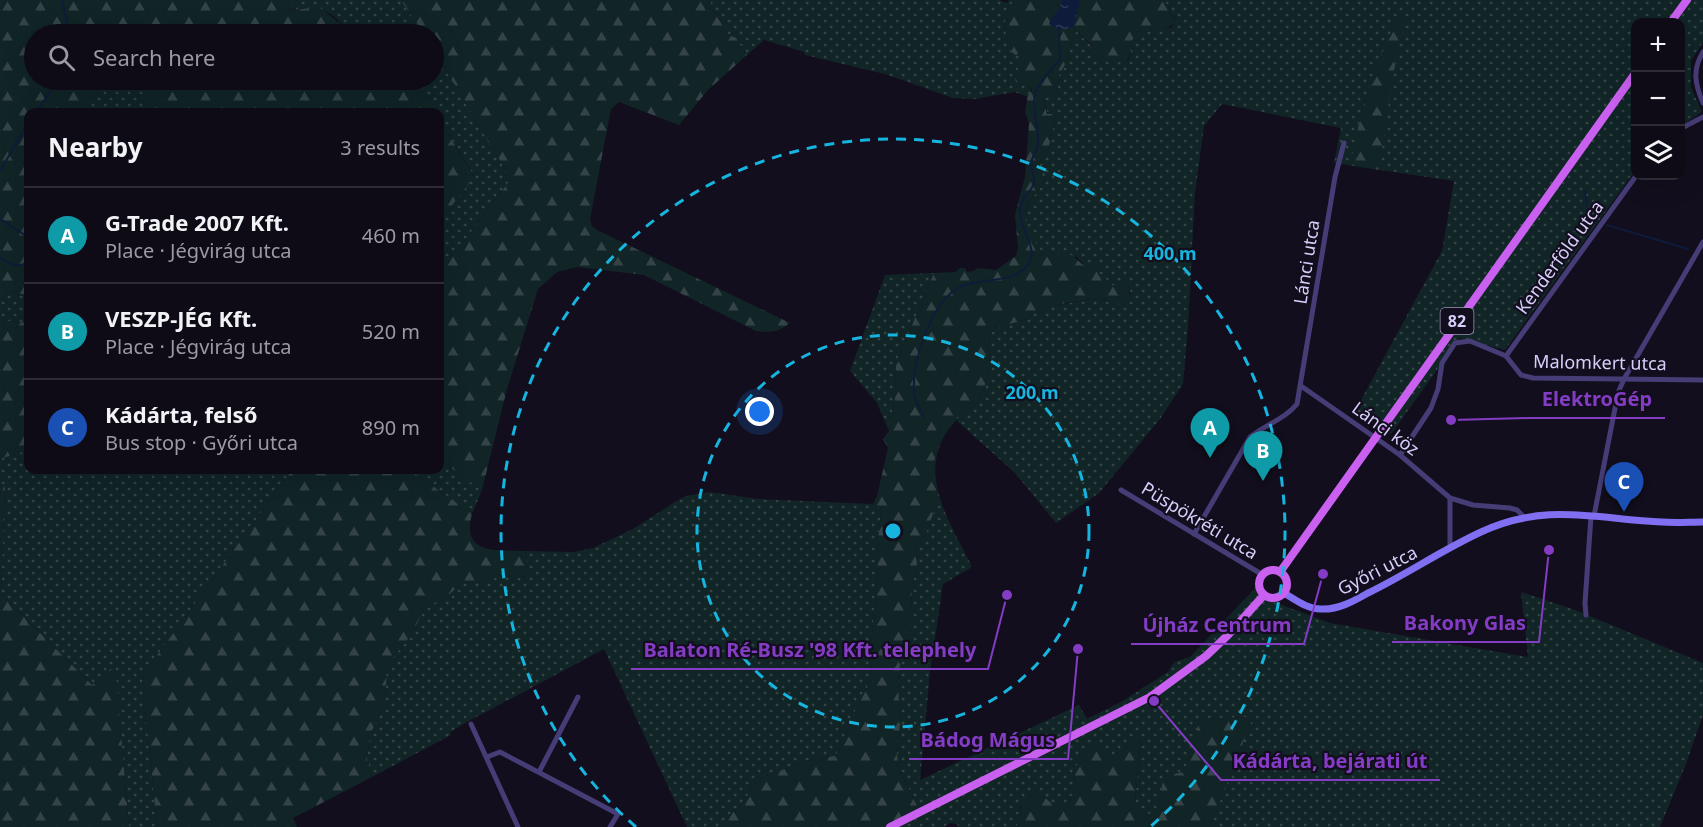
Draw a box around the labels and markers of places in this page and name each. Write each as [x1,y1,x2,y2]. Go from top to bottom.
callout: ElektroGép [1530,380,1665,418]
pin: A [1190,408,1230,458]
pin: B [1244,432,1282,481]
pin: C [1604,462,1644,512]
centre of rings [883,521,903,541]
callout: Bakony Glas [1392,604,1539,642]
callout: Újház Centrum [1131,606,1304,644]
callout: Balaton Ré-Busz '98 Kft. telephely [631,631,988,669]
callout: Bádog Mágus [909,721,1068,759]
callout: Kádárta, bejárati út [1221,742,1440,780]

